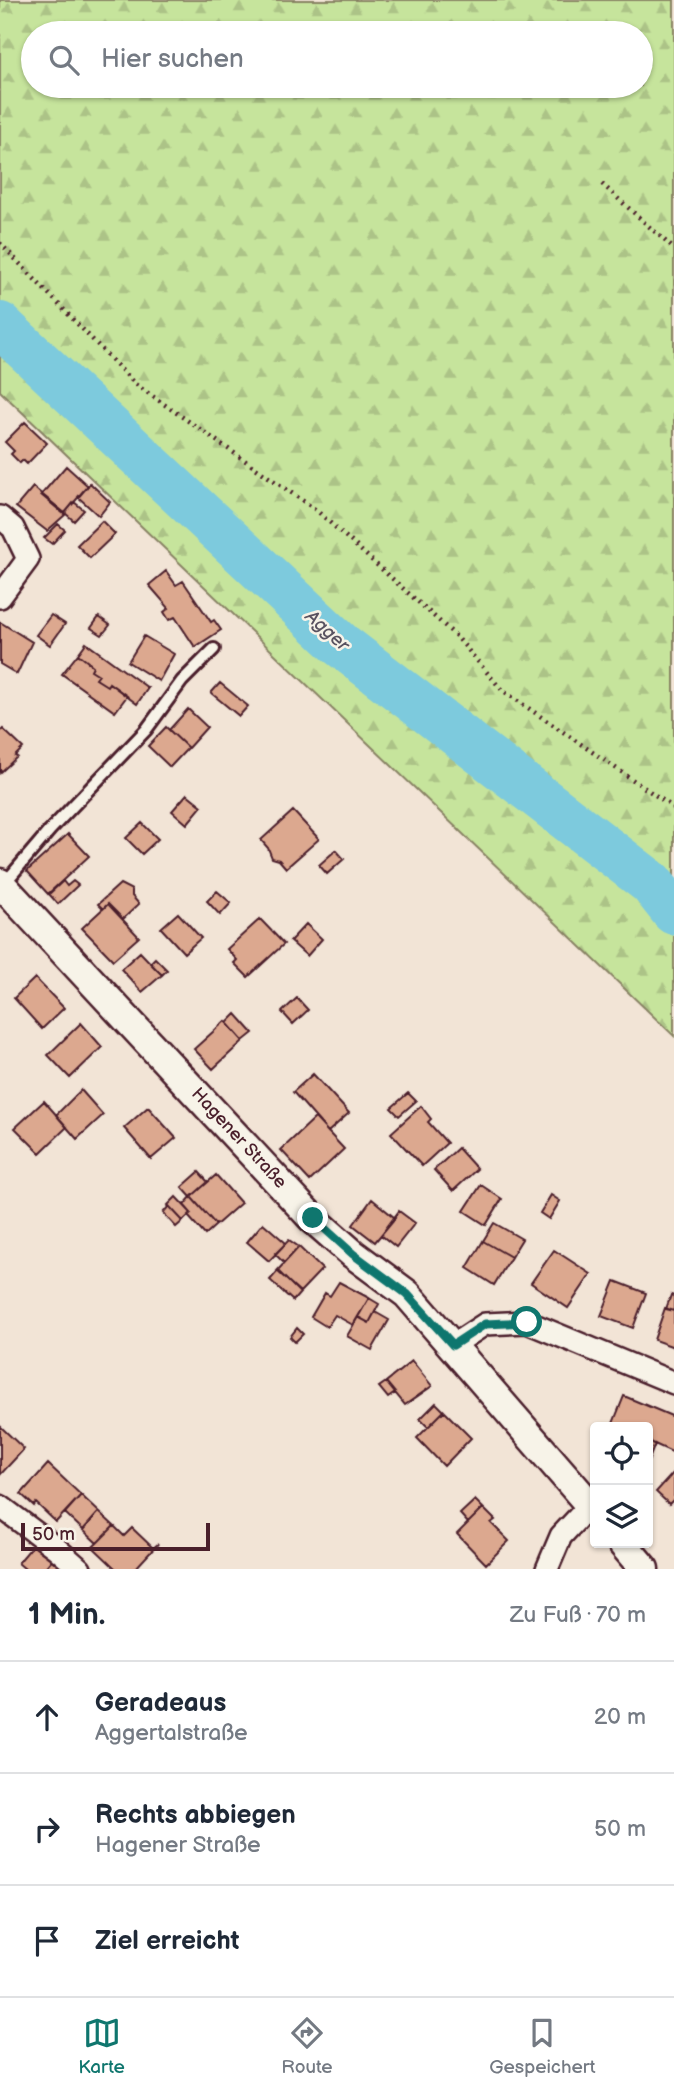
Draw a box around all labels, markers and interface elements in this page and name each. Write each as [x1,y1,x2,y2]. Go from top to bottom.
search box [21,21,653,98]
icon: search [45,41,83,79]
text: Hier suchen [101,44,244,75]
water label: Agger [300,605,354,657]
street label: Hagener Straße [187,1083,291,1193]
route end [297,1202,328,1233]
route start [511,1306,542,1337]
map controls [590,1422,653,1548]
button: locate [590,1422,653,1485]
button: layers [590,1485,653,1548]
scale bar [21,1520,210,1552]
text: 50 m [32,1523,75,1546]
text: 1 Min. [28,1597,105,1633]
text: Zu Fuß · 70 m [510,1601,646,1629]
text: Geradeaus [95,1688,226,1719]
icon: ahead [28,1698,66,1736]
text: 20 m [594,1703,646,1731]
text: Aggertalstraße [95,1719,248,1747]
text: Rechts abbiegen [95,1800,296,1831]
icon: right [28,1810,66,1848]
text: 50 m [594,1815,646,1843]
text: Hagener Straße [95,1831,261,1859]
icon: arrive [28,1922,66,1960]
text: Ziel erreicht [95,1926,239,1957]
tab: Karte [78,2014,125,2079]
tab: Route [281,2014,333,2079]
tab: Gespeichert [489,2014,596,2079]

